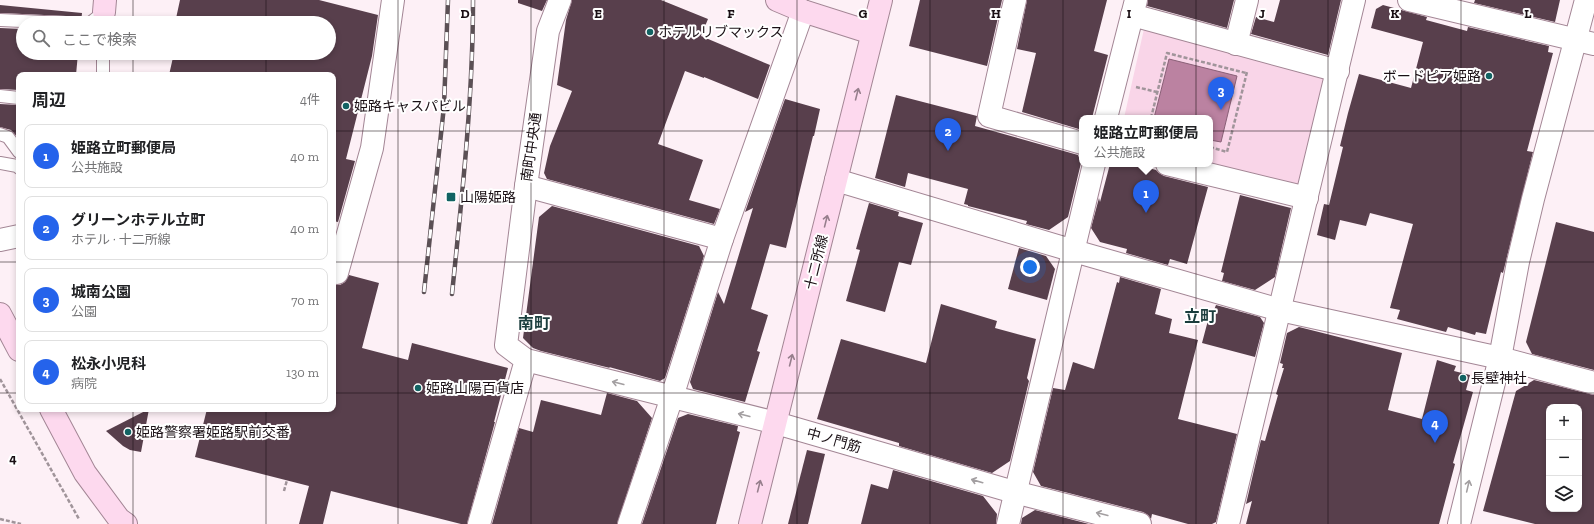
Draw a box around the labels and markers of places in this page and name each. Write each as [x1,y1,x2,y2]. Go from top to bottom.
place label: ホテルリブマックス [658,24,784,41]
marker: ホテルリブマックス [645,27,655,37]
place label: ボードピア姫路 [1383,68,1481,85]
marker: ボードピア姫路 [1484,71,1494,81]
pin: 3 [1208,77,1234,110]
place label: 姫路キャスパビル [354,98,466,115]
marker: 姫路キャスパビル [341,101,351,111]
pin: 2 [935,118,961,151]
pin: 1 [1133,180,1159,213]
place label: 山陽姫路 [460,189,516,206]
marker: 山陽姫路 [445,191,457,203]
place label: 長壁神社 [1471,370,1527,387]
marker: 長壁神社 [1458,373,1468,383]
place label: 姫路山陽百貨店 [426,380,524,397]
marker: 姫路山陽百貨店 [413,383,423,393]
pin: 4 [1422,410,1448,443]
place label: 姫路警察署姫路駅前交番 [136,424,290,441]
marker: 姫路警察署姫路駅前交番 [123,427,133,437]

